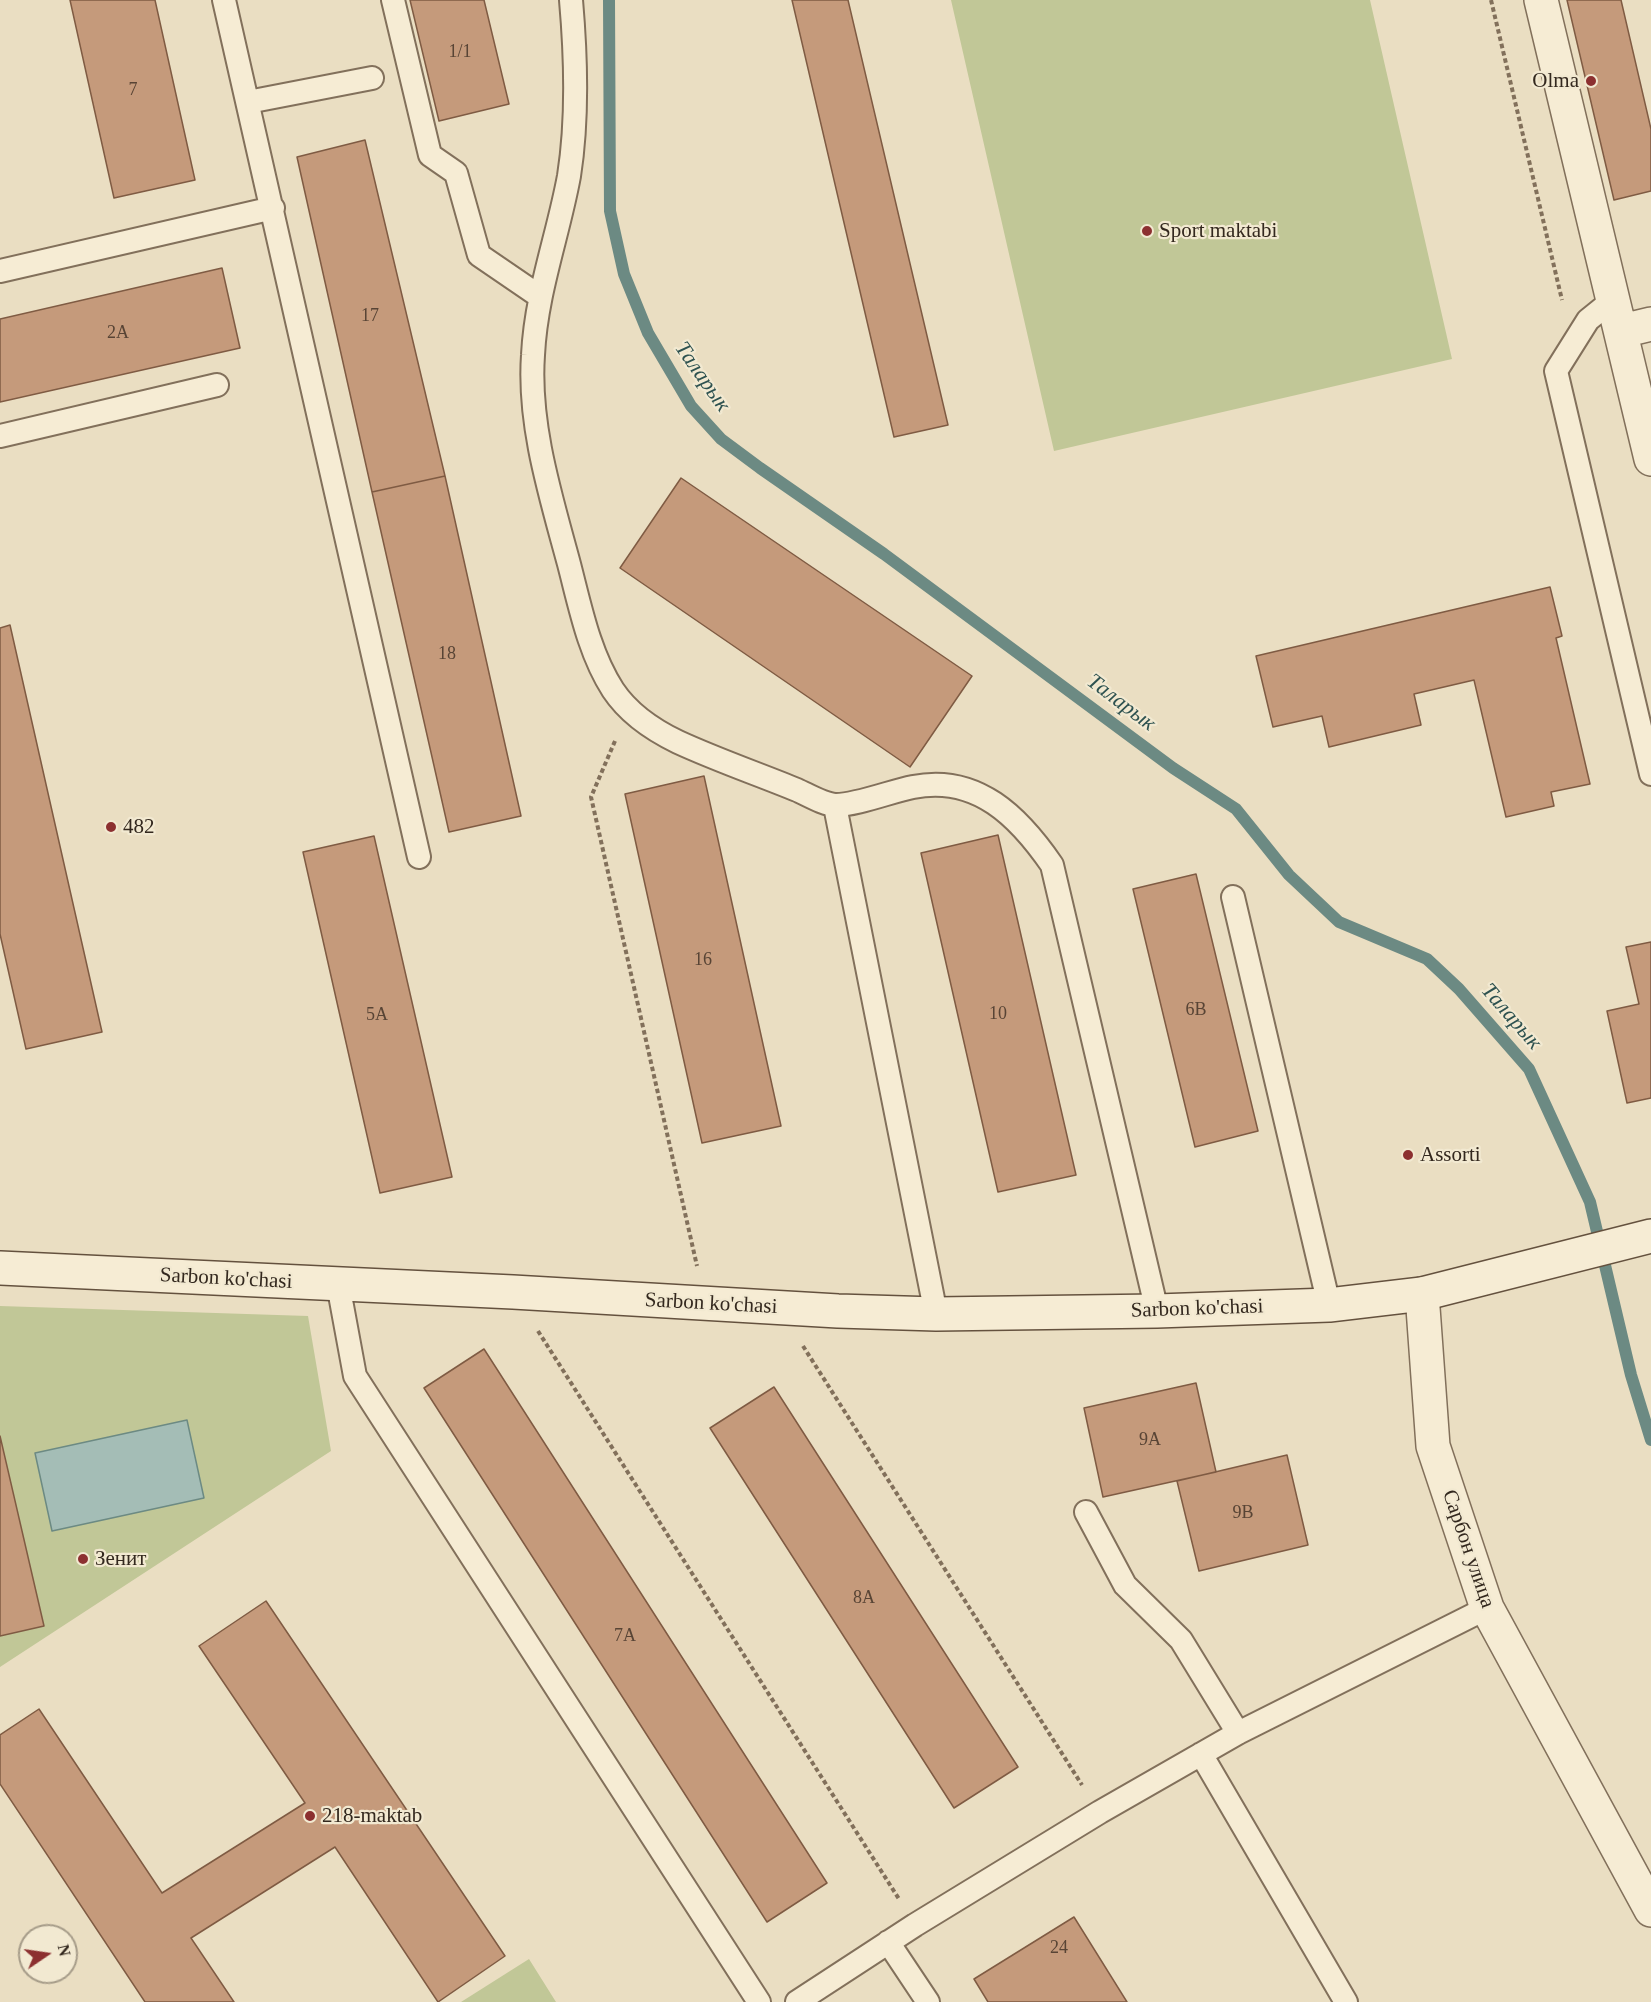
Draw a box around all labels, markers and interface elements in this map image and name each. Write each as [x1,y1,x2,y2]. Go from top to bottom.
house number: 1/1 [448,41,472,63]
place label: Olma [1532,68,1579,94]
marker: Olma [1584,74,1598,88]
house number: 7 [128,79,138,101]
place label: Sport maktabi [1159,218,1277,244]
marker: Sport maktabi [1140,224,1154,238]
house number: 17 [361,305,379,327]
house number: 2А [107,322,129,344]
water label: Таларык [668,337,736,417]
house number: 18 [438,643,456,665]
water label: Таларык [1081,669,1161,737]
place label: 482 [123,814,154,840]
marker: 482 [104,820,118,834]
house number: 16 [694,949,712,971]
water label: Таларык [1475,978,1547,1056]
house number: 6В [1185,999,1207,1021]
house number: 10 [989,1003,1007,1025]
house number: 5А [366,1004,388,1026]
place label: Assorti [1420,1142,1481,1168]
marker: Assorti [1401,1148,1415,1162]
street label: Sarbon ko'chasi [159,1263,293,1295]
street label: Sarbon ko'chasi [644,1288,778,1320]
street label: Sarbon ko'chasi [1130,1294,1264,1324]
house number: 9А [1139,1429,1161,1451]
street label: Сарбон улица [1436,1487,1500,1611]
house number: 9B [1232,1502,1254,1524]
place label: Зенит [95,1546,146,1572]
marker: Зенит [76,1552,90,1566]
house number: 8A [853,1587,875,1609]
house number: 7A [614,1625,636,1647]
place label: 218-maktab [322,1803,422,1829]
marker: 218-maktab [303,1809,317,1823]
north arrow [18,1924,78,1984]
house number: 24 [1050,1937,1068,1959]
text: N [54,1943,74,1958]

